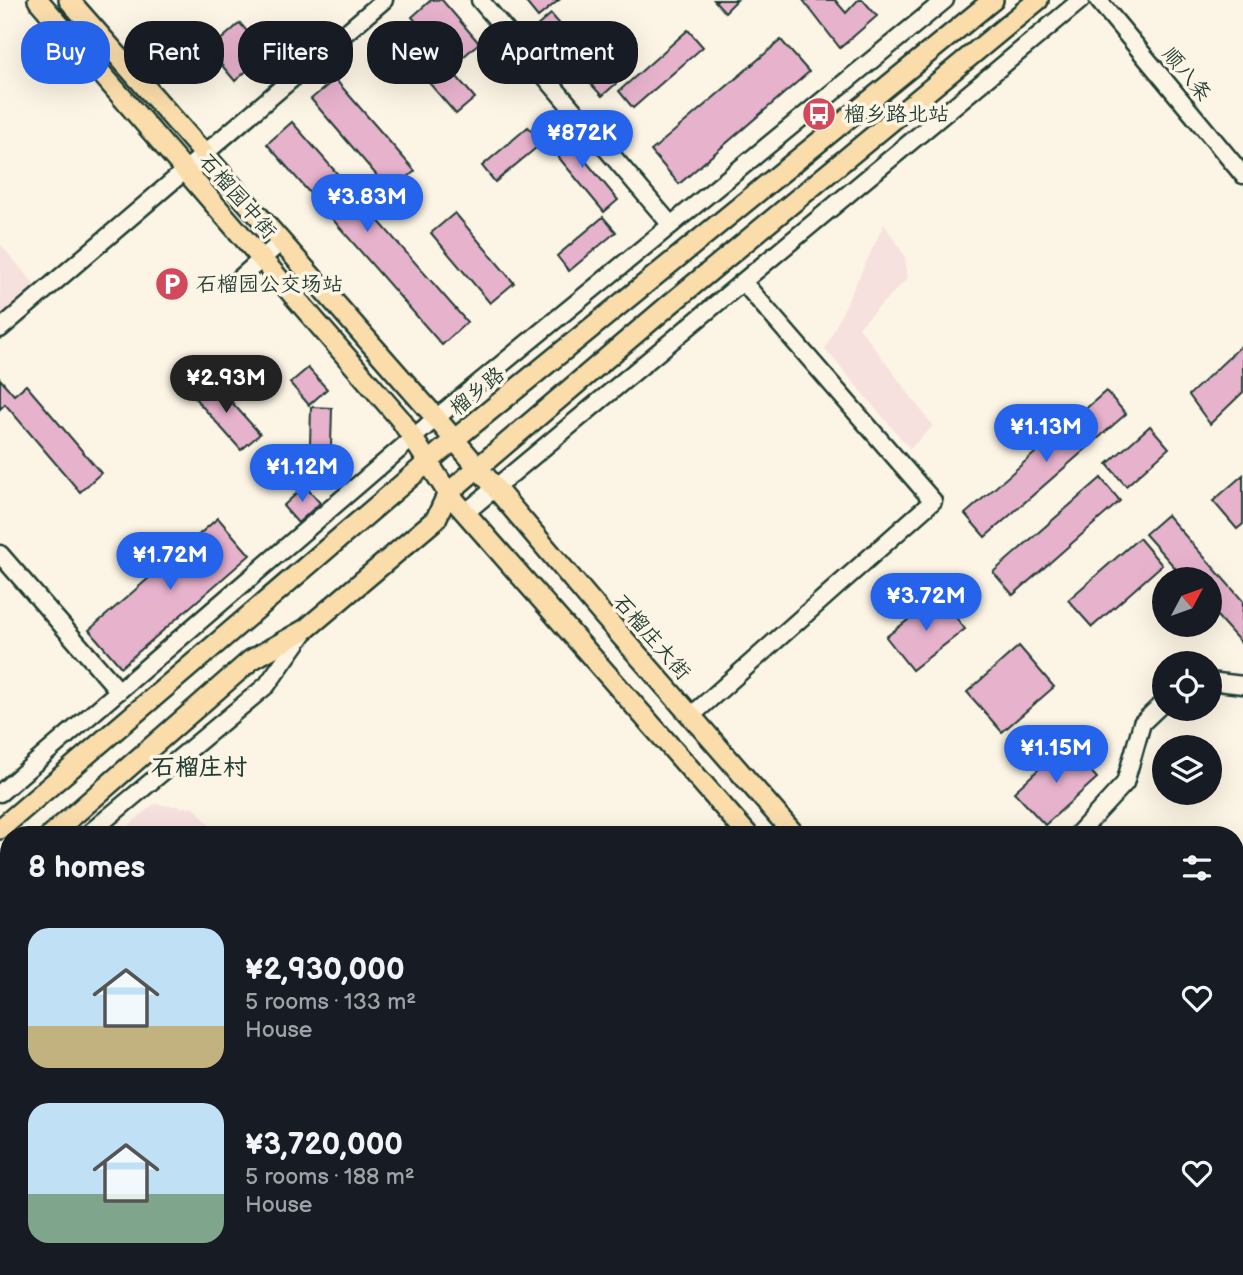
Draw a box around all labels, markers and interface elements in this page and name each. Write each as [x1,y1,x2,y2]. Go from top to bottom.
chip: Buy [21,21,110,84]
chip: Rent [124,21,224,84]
chip: Filters [238,21,353,84]
chip: New [367,21,463,84]
chip: Apartment [477,21,638,84]
street label: 顺八条 [1157,42,1216,106]
bus stop icon: 榴乡路北站 [800,95,838,133]
place label: 榴乡路北站 [844,102,949,127]
pin: ¥872K [533,110,631,170]
text: ¥872K [547,119,617,147]
street label: 石榴园中街 [194,149,281,244]
pin: ¥3.83M [310,174,424,234]
text: ¥3.83M [327,183,407,211]
parking icon: 石榴园公交场站 [153,265,191,303]
place label: 石榴园公交场站 [196,272,343,297]
pin: ¥2.93M [169,356,283,415]
street label: 榴乡路 [445,362,510,421]
text: ¥2.93M [186,364,266,392]
pin: ¥1.13M [989,405,1103,464]
text: ¥1.13M [1010,413,1082,441]
pin: ¥1.12M [245,444,359,504]
text: ¥1.12M [266,453,338,481]
pin: ¥1.72M [113,532,227,592]
text: ¥1.72M [132,541,208,569]
north arrow [1152,567,1222,637]
map controls [1152,567,1222,805]
pin: ¥3.72M [869,574,983,633]
text: ¥3.72M [887,582,965,610]
street label: 石榴庄大街 [608,590,695,685]
button: locate [1152,651,1222,721]
pin: ¥1.15M [999,726,1113,785]
text: ¥1.15M [1020,734,1092,762]
button: layers [1152,735,1222,805]
district label: 石榴庄村 [151,753,247,782]
icon: filters [1178,849,1216,887]
text: 8 homes [28,850,145,886]
text: ¥2,930,000 [245,952,405,988]
icon: home [84,956,168,1040]
icon: heart [1178,979,1216,1017]
text: 5 rooms · 133 m² [245,988,416,1016]
text: House [245,1016,312,1044]
text: ¥3,720,000 [245,1127,403,1163]
icon: home [84,1131,168,1215]
icon: heart [1178,1154,1216,1192]
text: 5 rooms · 188 m² [245,1163,415,1191]
text: House [245,1191,312,1219]

